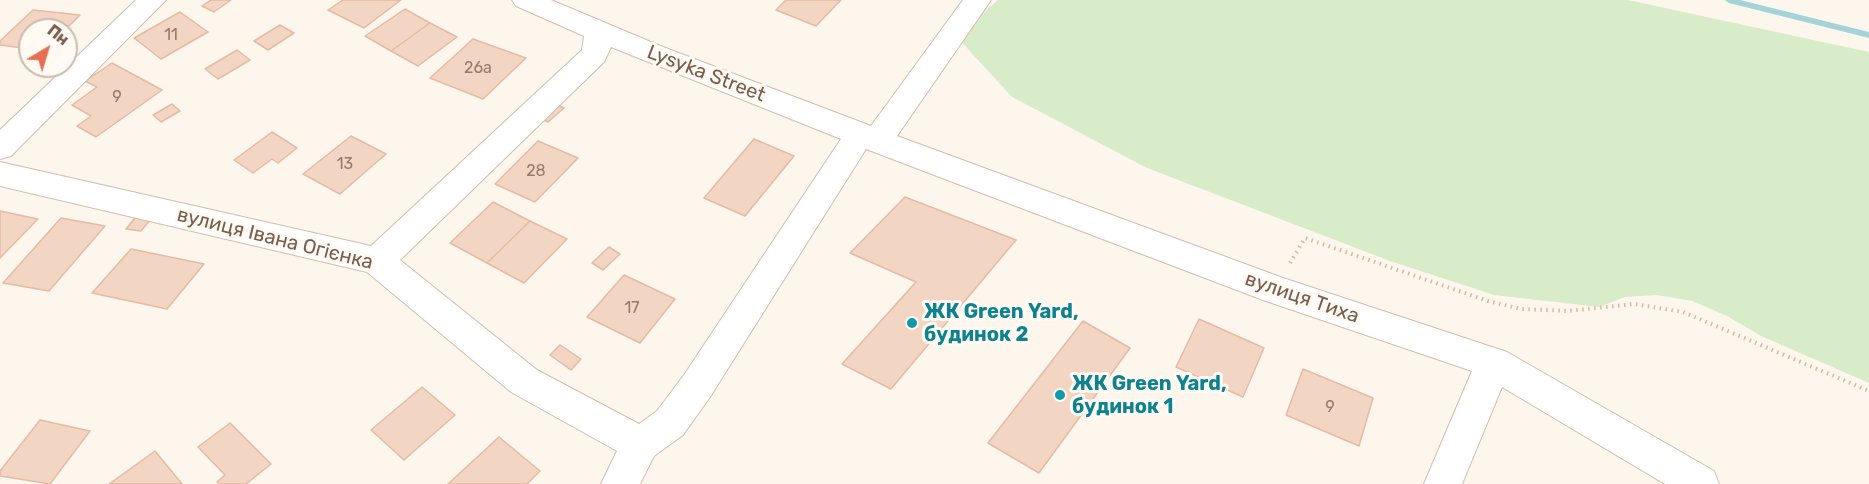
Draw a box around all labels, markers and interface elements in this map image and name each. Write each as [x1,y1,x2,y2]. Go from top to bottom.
north arrow [18,18,78,78]
text: Пн [44,21,73,49]
house number: 11 [164,25,178,45]
street label: Lysyka Street [643,40,769,108]
house number: 26а [464,58,492,78]
house number: 9 [112,87,122,107]
house number: 13 [337,154,353,174]
house number: 28 [526,161,546,181]
street label: вулиця Івана Огієнка [174,203,376,275]
street label: вулиця Тиха [1242,267,1362,329]
house number: 17 [624,298,640,318]
place label: ЖК Green Yard, будинок 2 [924,300,1079,347]
marker: ЖК Green Yard, будинок 2 [905,316,919,330]
place label: ЖК Green Yard, будинок 1 [1072,372,1227,419]
marker: ЖК Green Yard, будинок 1 [1053,388,1067,402]
house number: 9 [1325,397,1335,417]

